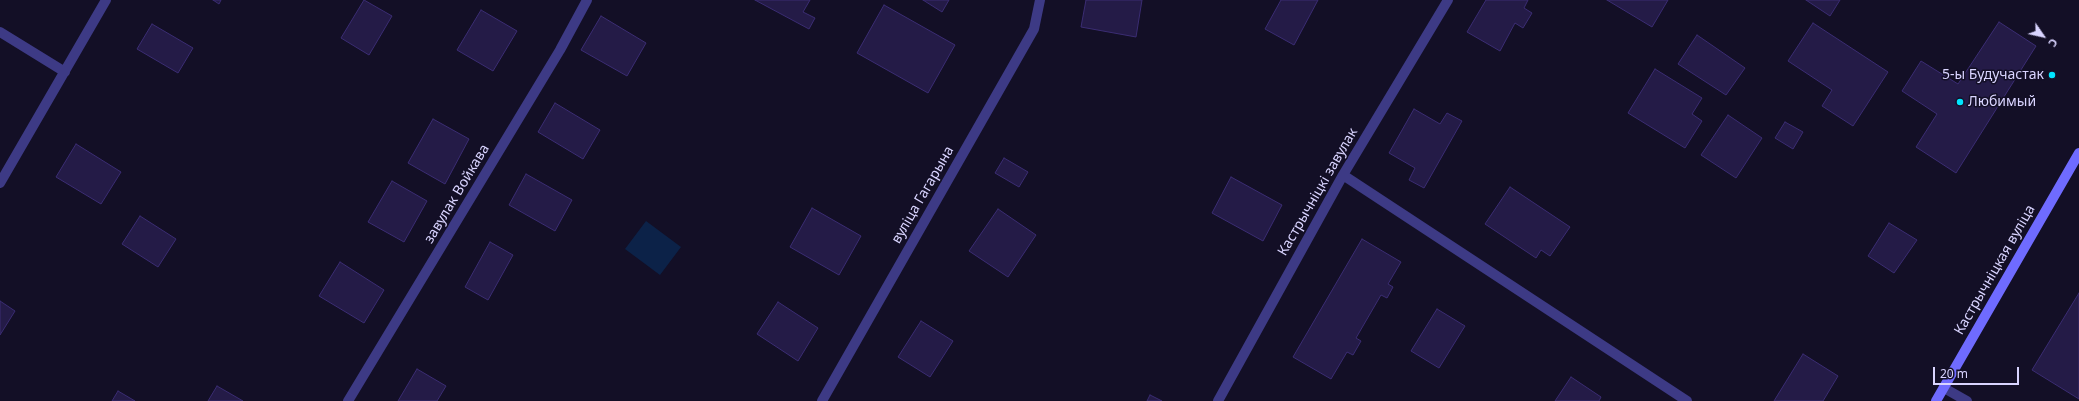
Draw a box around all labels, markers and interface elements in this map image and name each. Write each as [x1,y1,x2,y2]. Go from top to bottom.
north arrow [2023,16,2063,56]
text: С [2045,36,2062,50]
place label: 5-ы Будучастак [1942,67,2044,83]
marker: 5-ы Будучастак [2047,70,2057,80]
place label: Любимый [1968,94,2036,110]
marker: Любимый [1955,97,1965,107]
street label: Кастрычніцкі завулак [1275,125,1361,259]
street label: завулак Войкава [421,141,493,247]
street label: вуліца Гагарына [888,143,958,247]
street label: Кастрычніцкая вуліца [1951,202,2039,338]
scale bar [1935,359,2021,385]
text: 20 m [1940,365,1968,382]

